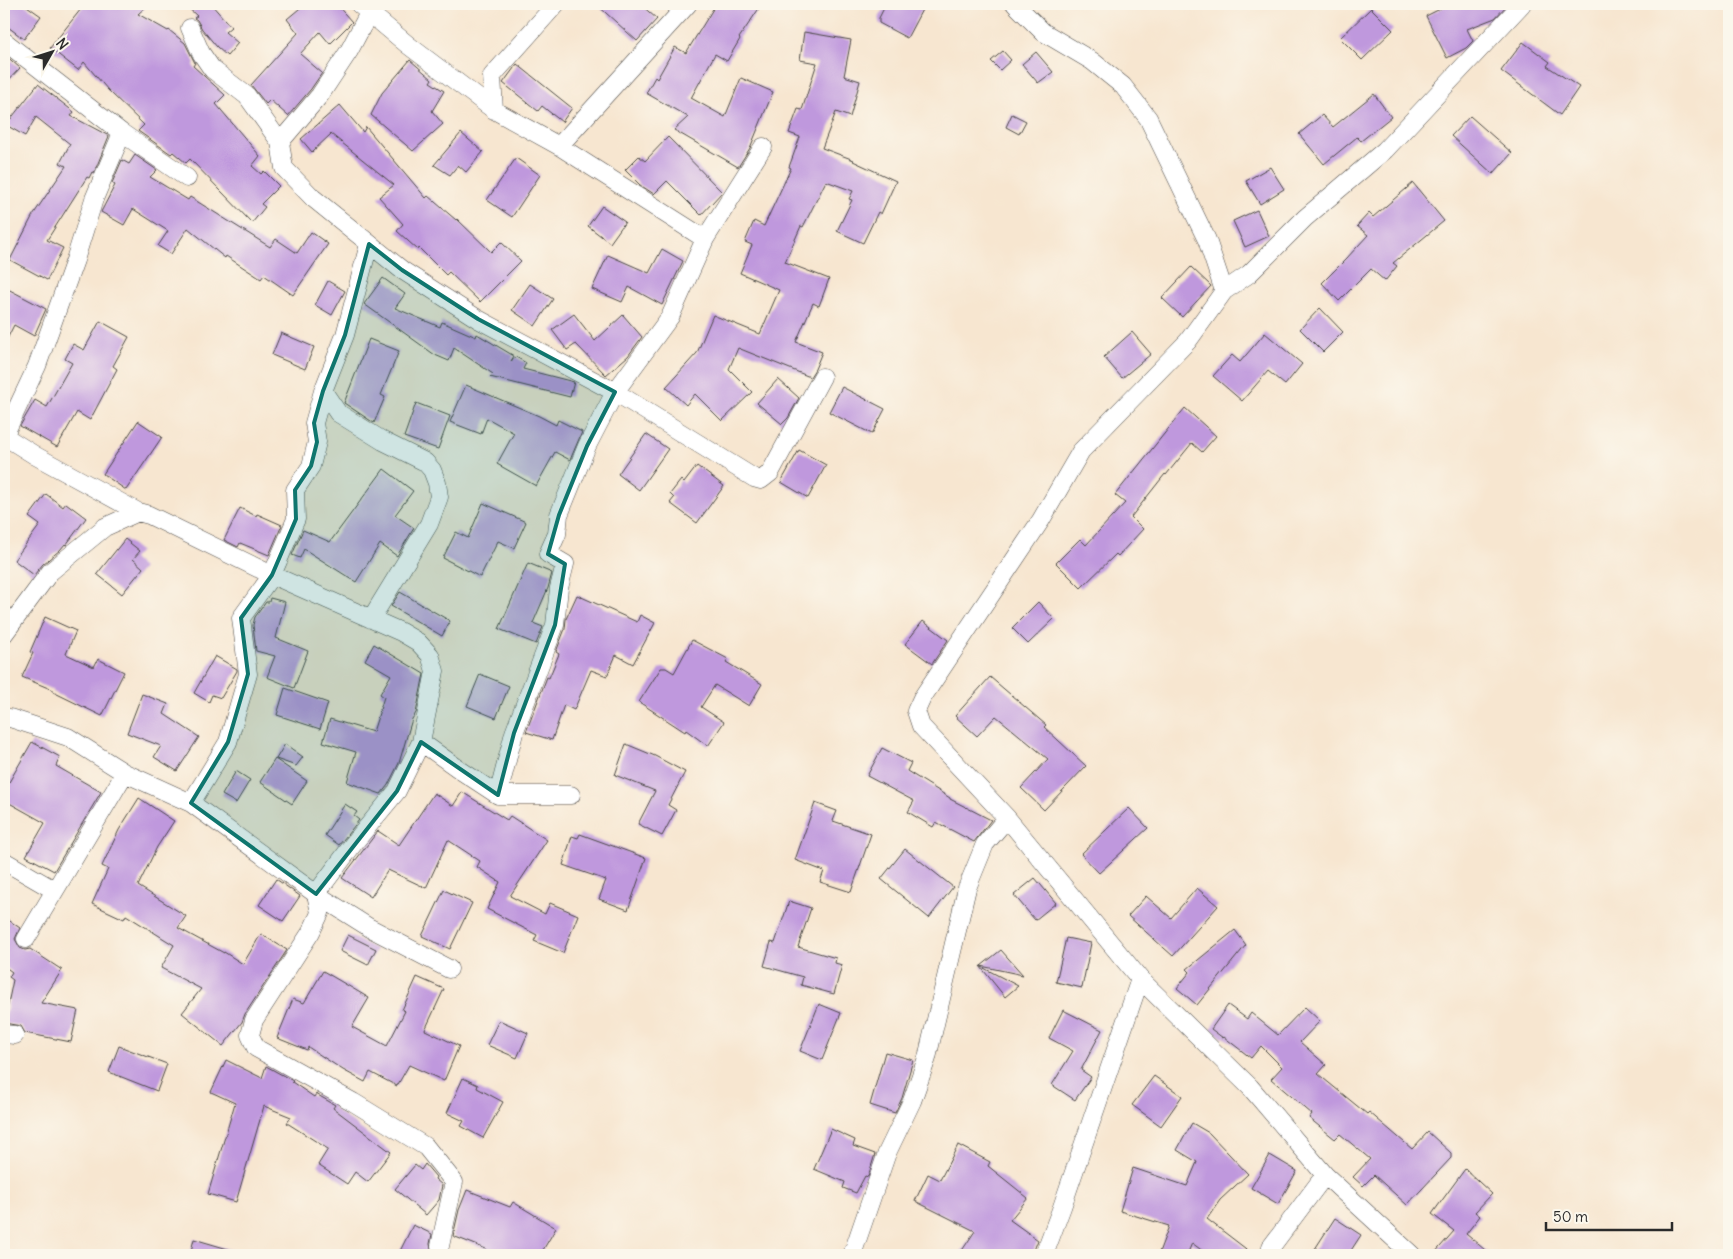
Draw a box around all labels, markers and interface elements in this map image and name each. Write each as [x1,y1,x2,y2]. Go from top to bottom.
north arrow [28,28,78,78]
text: N [52,34,72,53]
scale bar [1546,1199,1672,1231]
text: 50 m [1553,1207,1588,1226]

